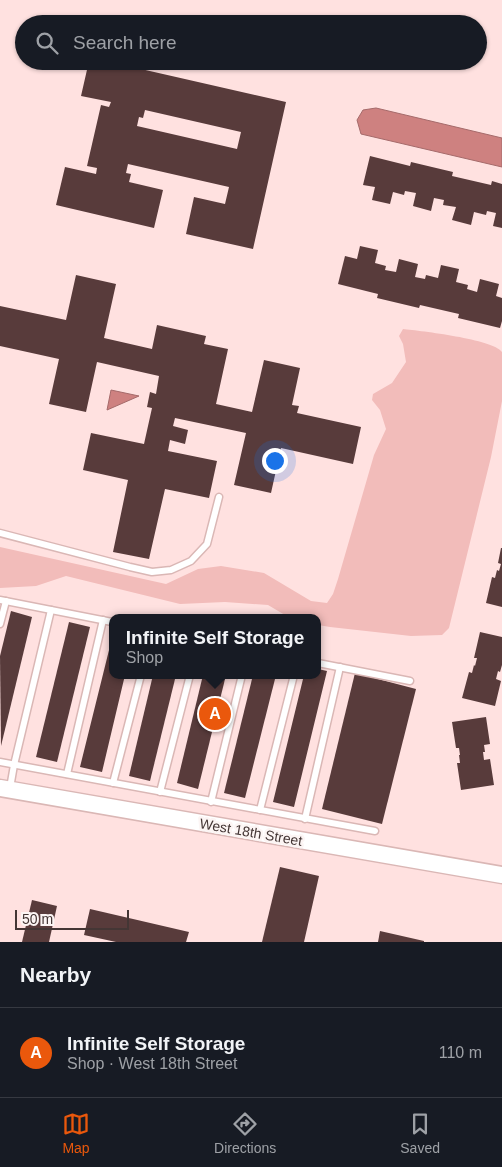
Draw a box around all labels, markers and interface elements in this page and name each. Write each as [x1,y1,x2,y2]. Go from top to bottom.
search box [15,15,487,70]
icon: search [33,29,61,57]
text: Search here [73,32,177,53]
your location [262,448,288,474]
popup [109,614,321,679]
text: Infinite Self Storage [126,627,304,648]
text: Shop [126,649,163,666]
pin: A [199,695,231,733]
street label: West 18th Street [198,815,304,849]
scale bar [15,907,129,930]
text: 50 m [22,911,53,927]
text: Nearby [20,963,91,986]
text: Infinite Self Storage [67,1033,245,1054]
text: A [30,1044,42,1061]
text: 110 m [439,1044,482,1061]
text: Shop · West 18th Street [67,1055,237,1072]
tab: Map [62,1110,90,1156]
tab: Directions [214,1110,276,1156]
tab: Saved [400,1110,440,1156]

